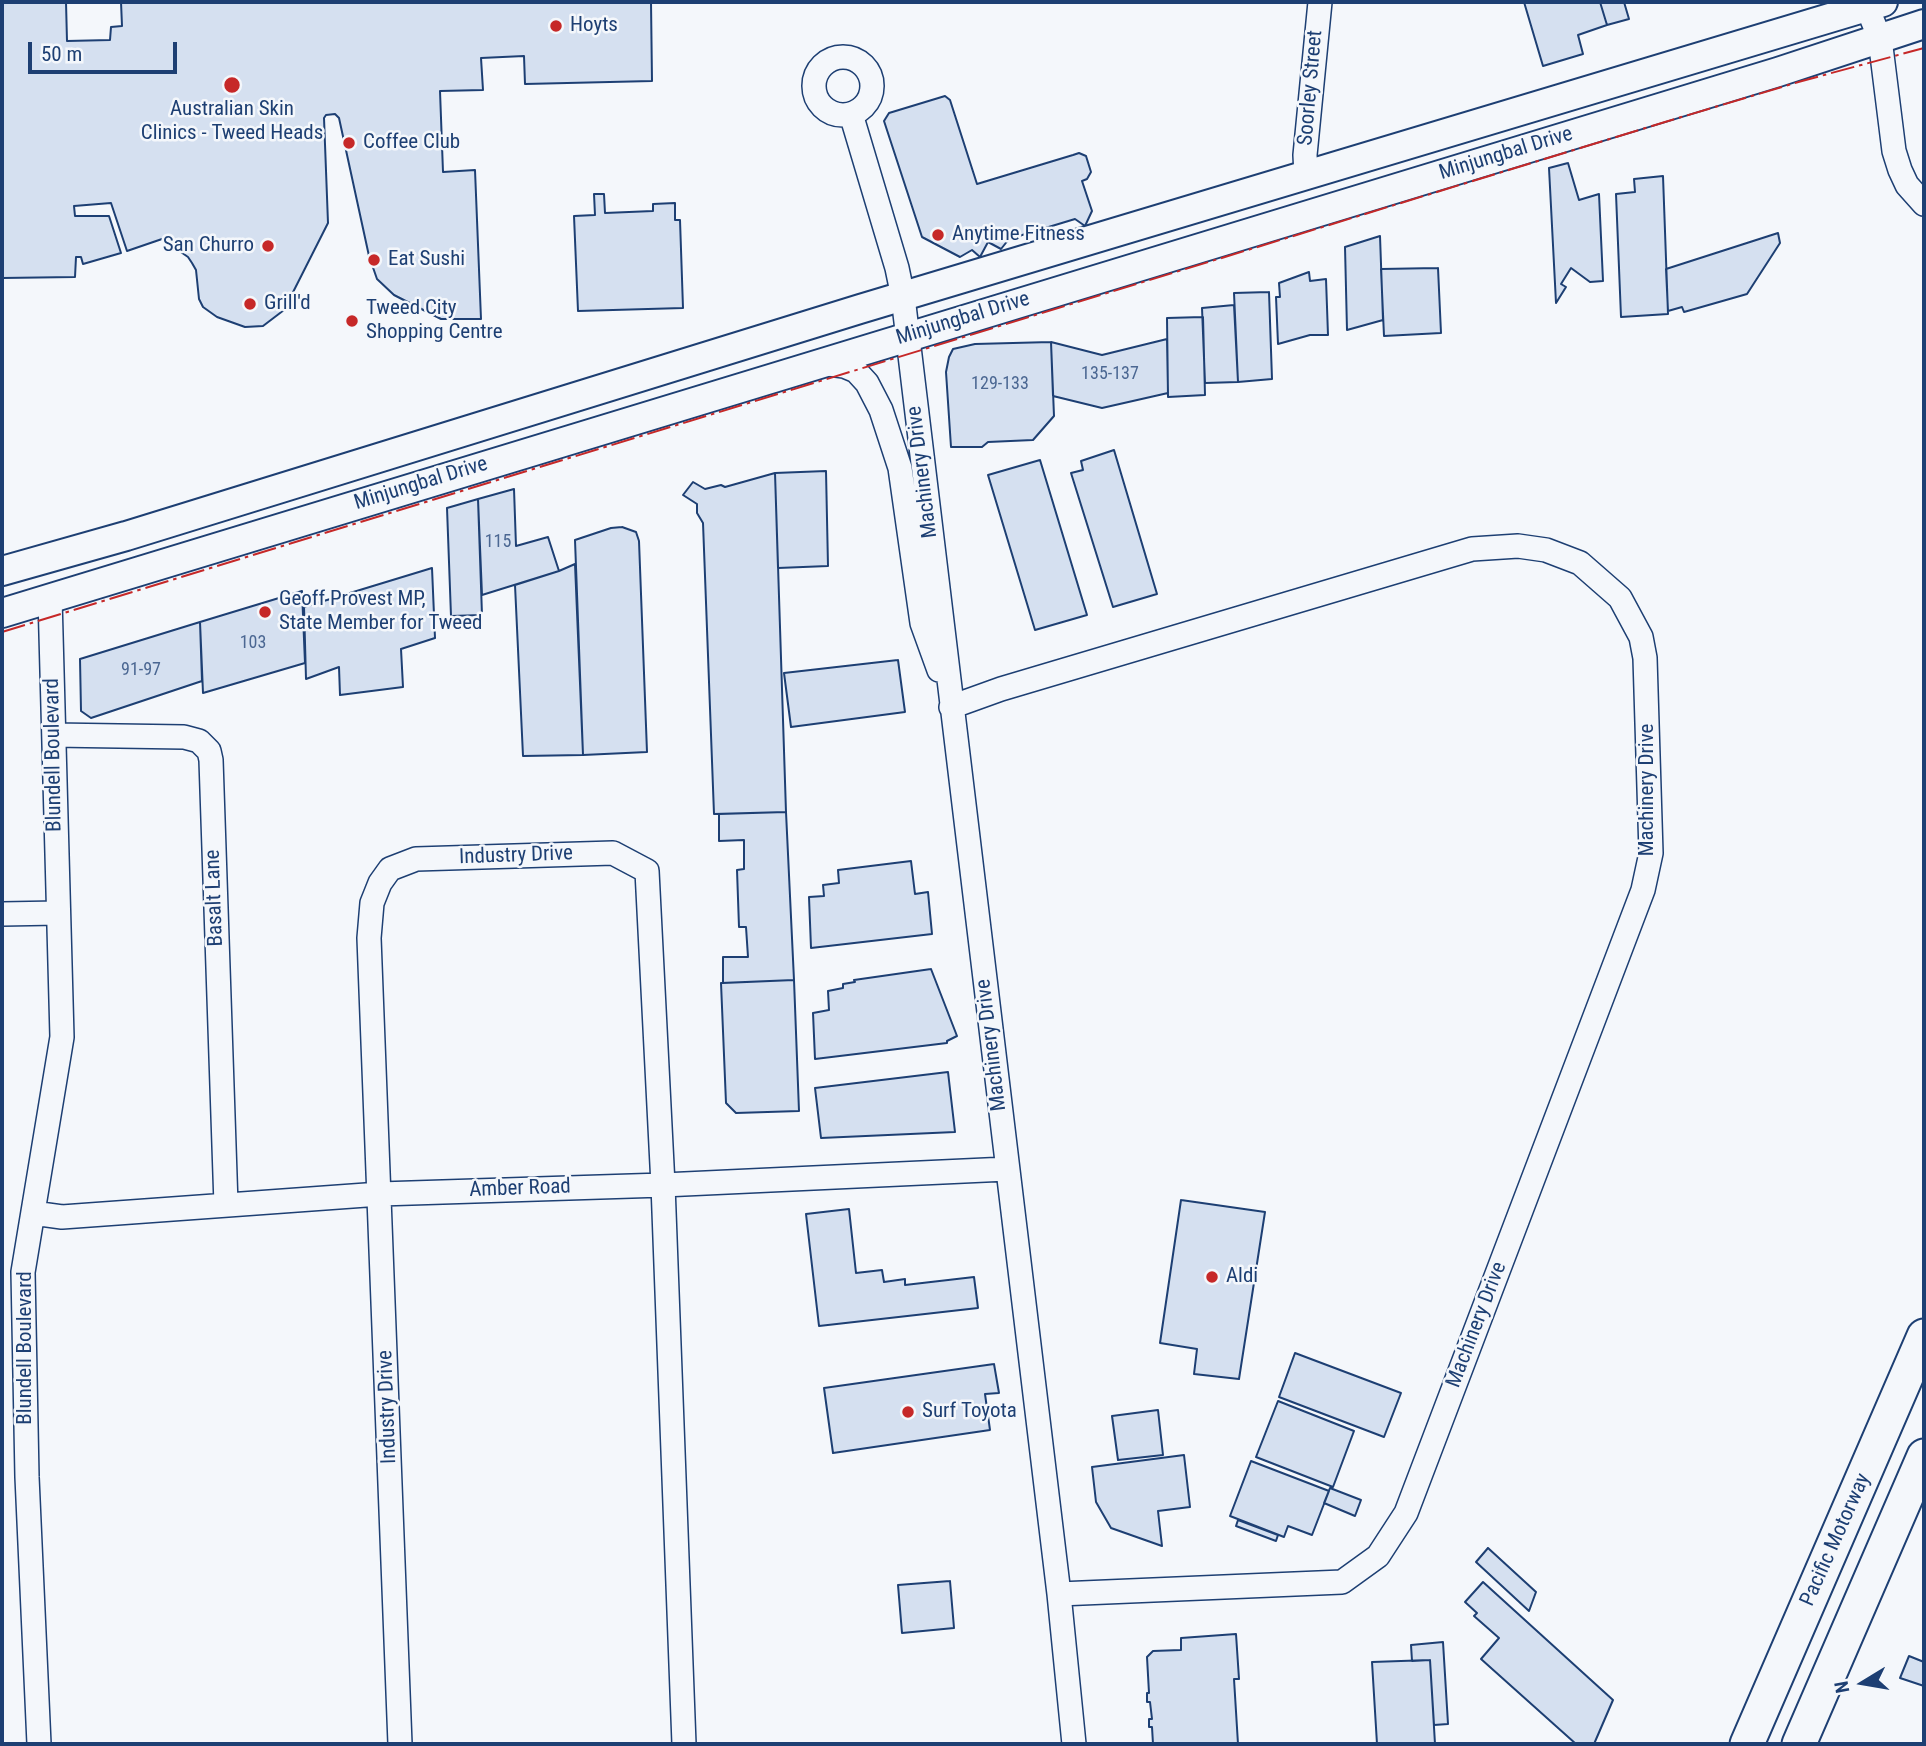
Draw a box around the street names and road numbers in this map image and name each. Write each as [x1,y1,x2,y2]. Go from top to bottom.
street label: Soorley Street [1293,29,1329,147]
street label: Minjungbal Drive [1436,122,1576,186]
street label: Minjungbal Drive [893,287,1033,351]
street label: Machinery Drive [902,405,944,539]
street label: Minjungbal Drive [351,452,491,516]
street label: Blundell Boulevard [40,678,68,832]
street label: Machinery Drive [1635,724,1661,856]
street label: Industry Drive [459,841,573,871]
street label: Basalt Lane [201,849,229,947]
street label: Machinery Drive [971,978,1013,1112]
street label: Amber Road [469,1175,571,1203]
street label: Machinery Drive [1441,1259,1513,1391]
street label: Blundell Boulevard [13,1271,39,1425]
street label: Industry Drive [373,1350,403,1464]
street label: Pacific Motorway [1795,1470,1877,1610]

